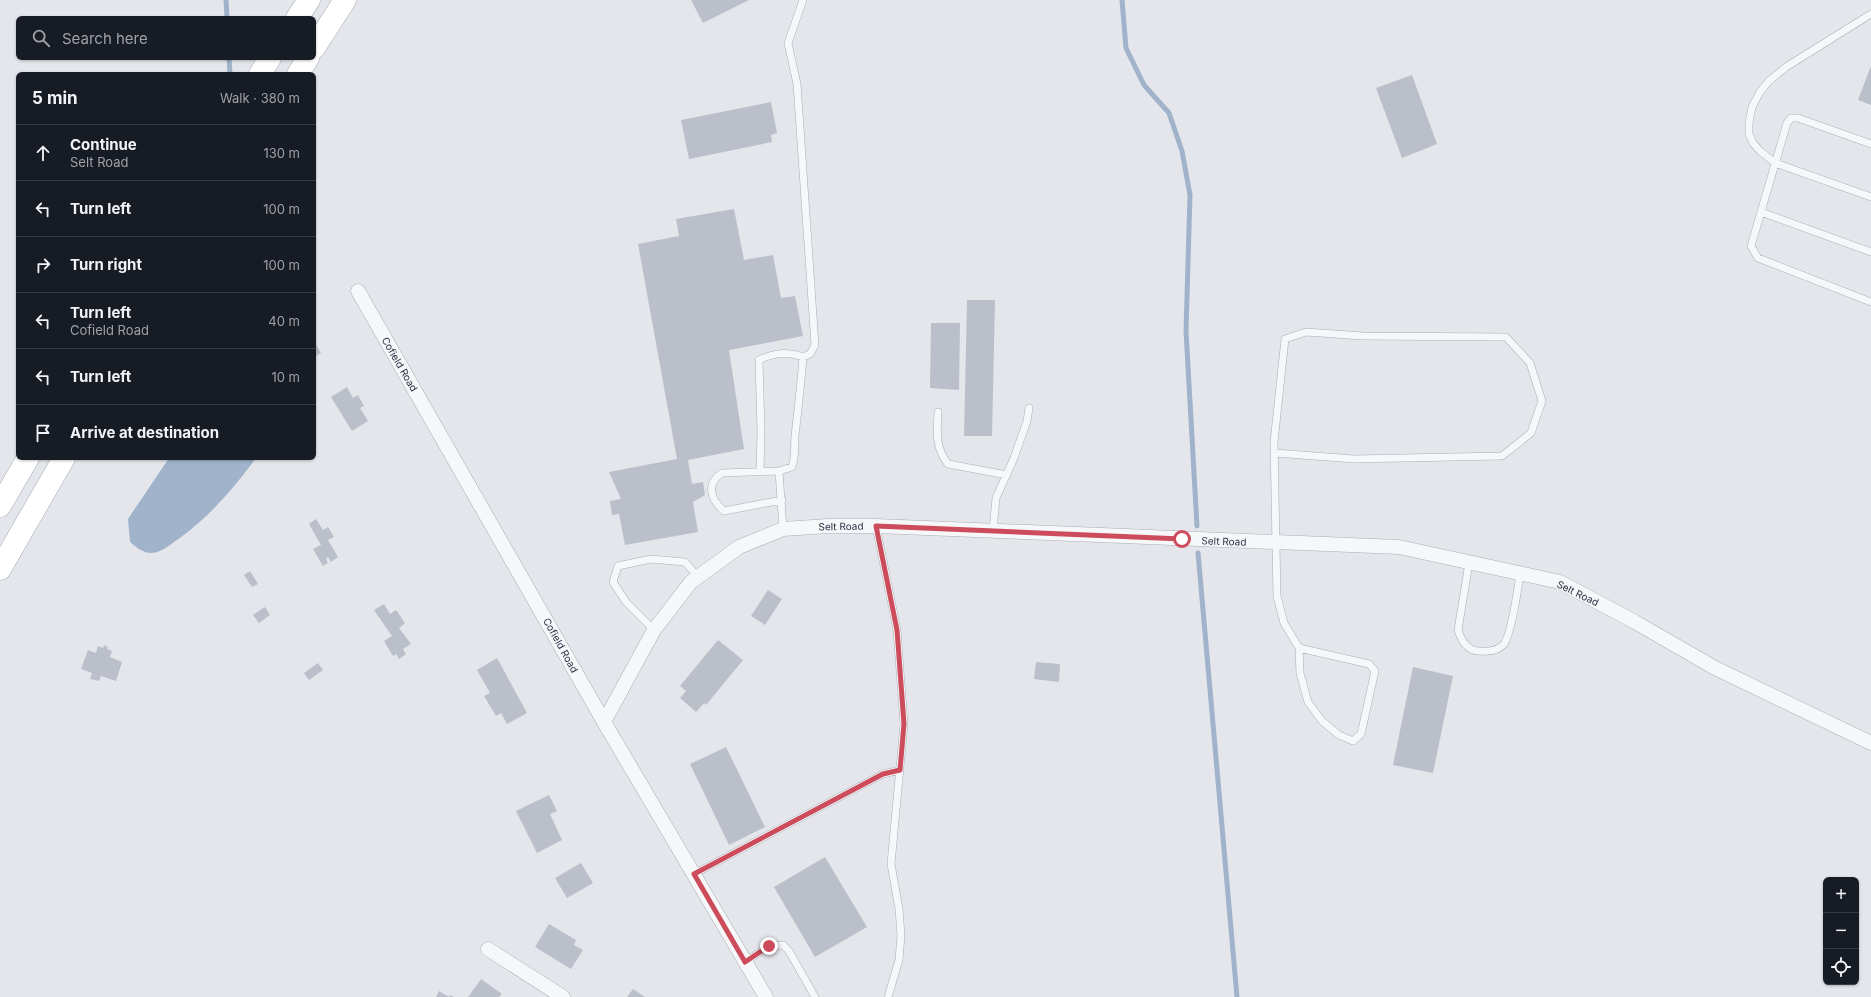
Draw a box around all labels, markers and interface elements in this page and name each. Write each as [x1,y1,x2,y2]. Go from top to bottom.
search box [16,16,316,60]
icon: search [30,27,52,49]
text: Search here [62,29,148,48]
text: 5 min [32,88,78,108]
text: Walk · 380 m [220,90,300,106]
text: Continue [70,135,137,154]
icon: ahead [32,142,54,164]
text: 130 m [263,145,300,161]
text: Selt Road [70,154,129,170]
icon: left [32,198,54,220]
text: Turn left [70,199,131,218]
text: 100 m [263,201,300,217]
icon: right [32,254,54,276]
text: Turn right [70,255,142,274]
text: 100 m [263,257,300,273]
text: Turn left [70,303,131,322]
icon: left [32,310,54,332]
text: 40 m [268,313,300,329]
text: Cofield Road [70,322,149,338]
street label: Cofield Road [380,335,420,393]
icon: left [32,366,54,388]
text: Turn left [70,367,131,386]
text: 10 m [271,369,300,385]
icon: arrive [32,422,54,444]
text: Arrive at destination [70,423,219,442]
street label: Selt Road [818,520,864,532]
route start [1173,530,1191,548]
street label: Selt Road [1201,534,1247,548]
street label: Selt Road [1555,578,1601,608]
street label: Cofield Road [541,616,581,674]
map controls [1823,877,1859,985]
button: + [1823,877,1859,913]
button: − [1823,913,1859,949]
route end [760,937,778,955]
button: locate [1823,949,1859,985]

